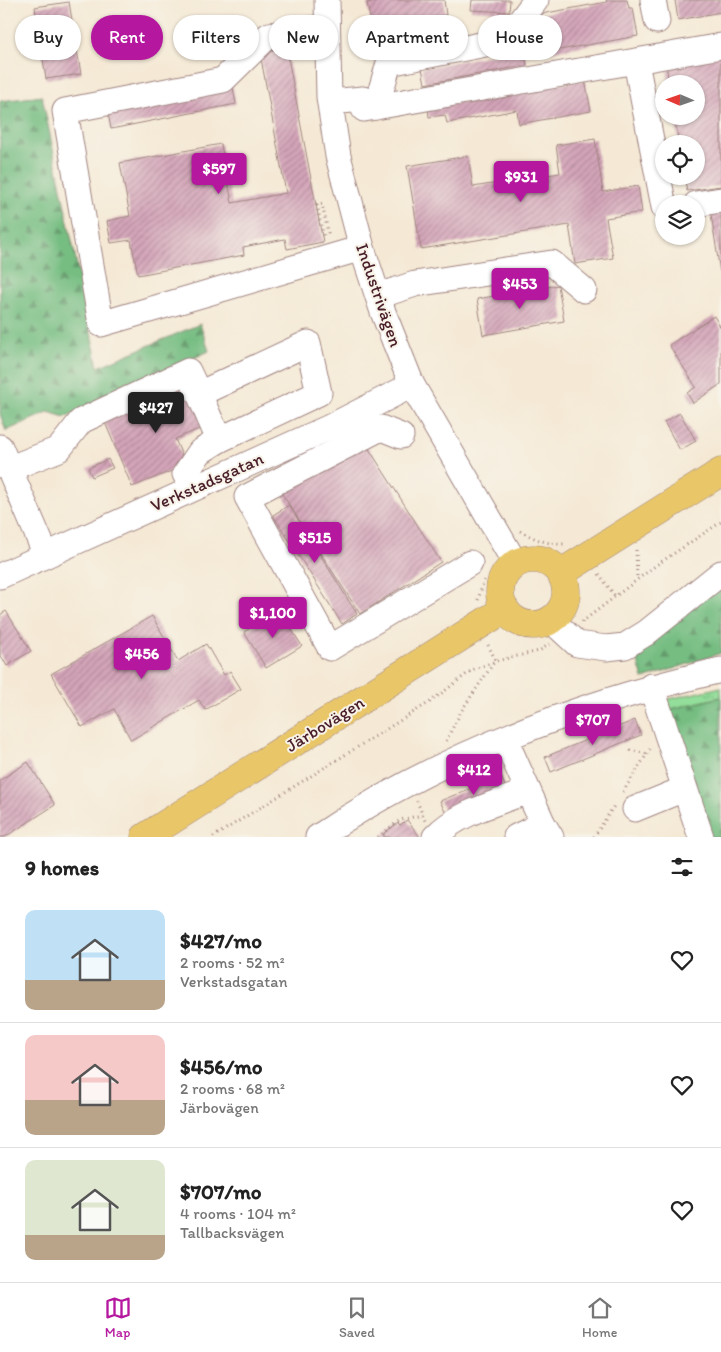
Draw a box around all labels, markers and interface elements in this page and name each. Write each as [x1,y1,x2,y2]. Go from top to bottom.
chip: Buy [15,15,81,60]
chip: Rent [91,15,163,60]
chip: Filters [173,15,259,60]
chip: New [269,15,338,60]
chip: Apartment [348,15,468,60]
chip: House [478,15,562,60]
north arrow [655,75,705,125]
map controls [655,75,705,245]
button: locate [655,135,705,185]
pin: $597 [189,152,249,195]
text: $597 [203,159,235,178]
pin: $931 [491,160,551,203]
text: $931 [505,167,537,186]
button: layers [655,195,705,245]
street label: Industrivägen [351,240,407,350]
pin: $453 [490,268,550,310]
text: $453 [503,274,537,293]
pin: $427 [126,392,186,434]
text: $427 [139,398,173,417]
street label: Verkstadsgatan [147,447,267,517]
pin: $515 [285,522,345,564]
text: $515 [299,528,331,547]
pin: $1,100 [232,596,314,639]
text: $1,100 [250,603,296,622]
pin: $456 [112,638,172,680]
text: $456 [125,644,159,663]
street label: Järbovägen [282,691,369,757]
pin: $707 [563,704,623,746]
text: $707 [576,710,610,729]
pin: $412 [444,754,504,796]
text: $412 [457,760,491,779]
icon: filters [668,853,696,881]
text: 9 homes [25,855,99,880]
text: $427/mo [180,928,262,953]
icon: home [65,930,125,990]
icon: heart [668,946,696,974]
text: 2 rooms · 52 m² [180,953,285,972]
text: Verkstadsgatan [180,972,288,991]
text: $456/mo [180,1054,263,1079]
icon: home [65,1055,125,1115]
icon: heart [668,1071,696,1099]
text: 2 rooms · 68 m² [180,1079,285,1098]
text: Järbovägen [180,1098,259,1117]
text: $707/mo [180,1179,262,1204]
icon: home [65,1180,125,1240]
icon: heart [668,1196,696,1224]
text: 4 rooms · 104 m² [180,1204,296,1223]
text: Tallbacksvägen [180,1223,284,1242]
tab: Map [104,1294,132,1341]
tab: Saved [339,1294,375,1341]
tab: Home [582,1294,617,1341]

